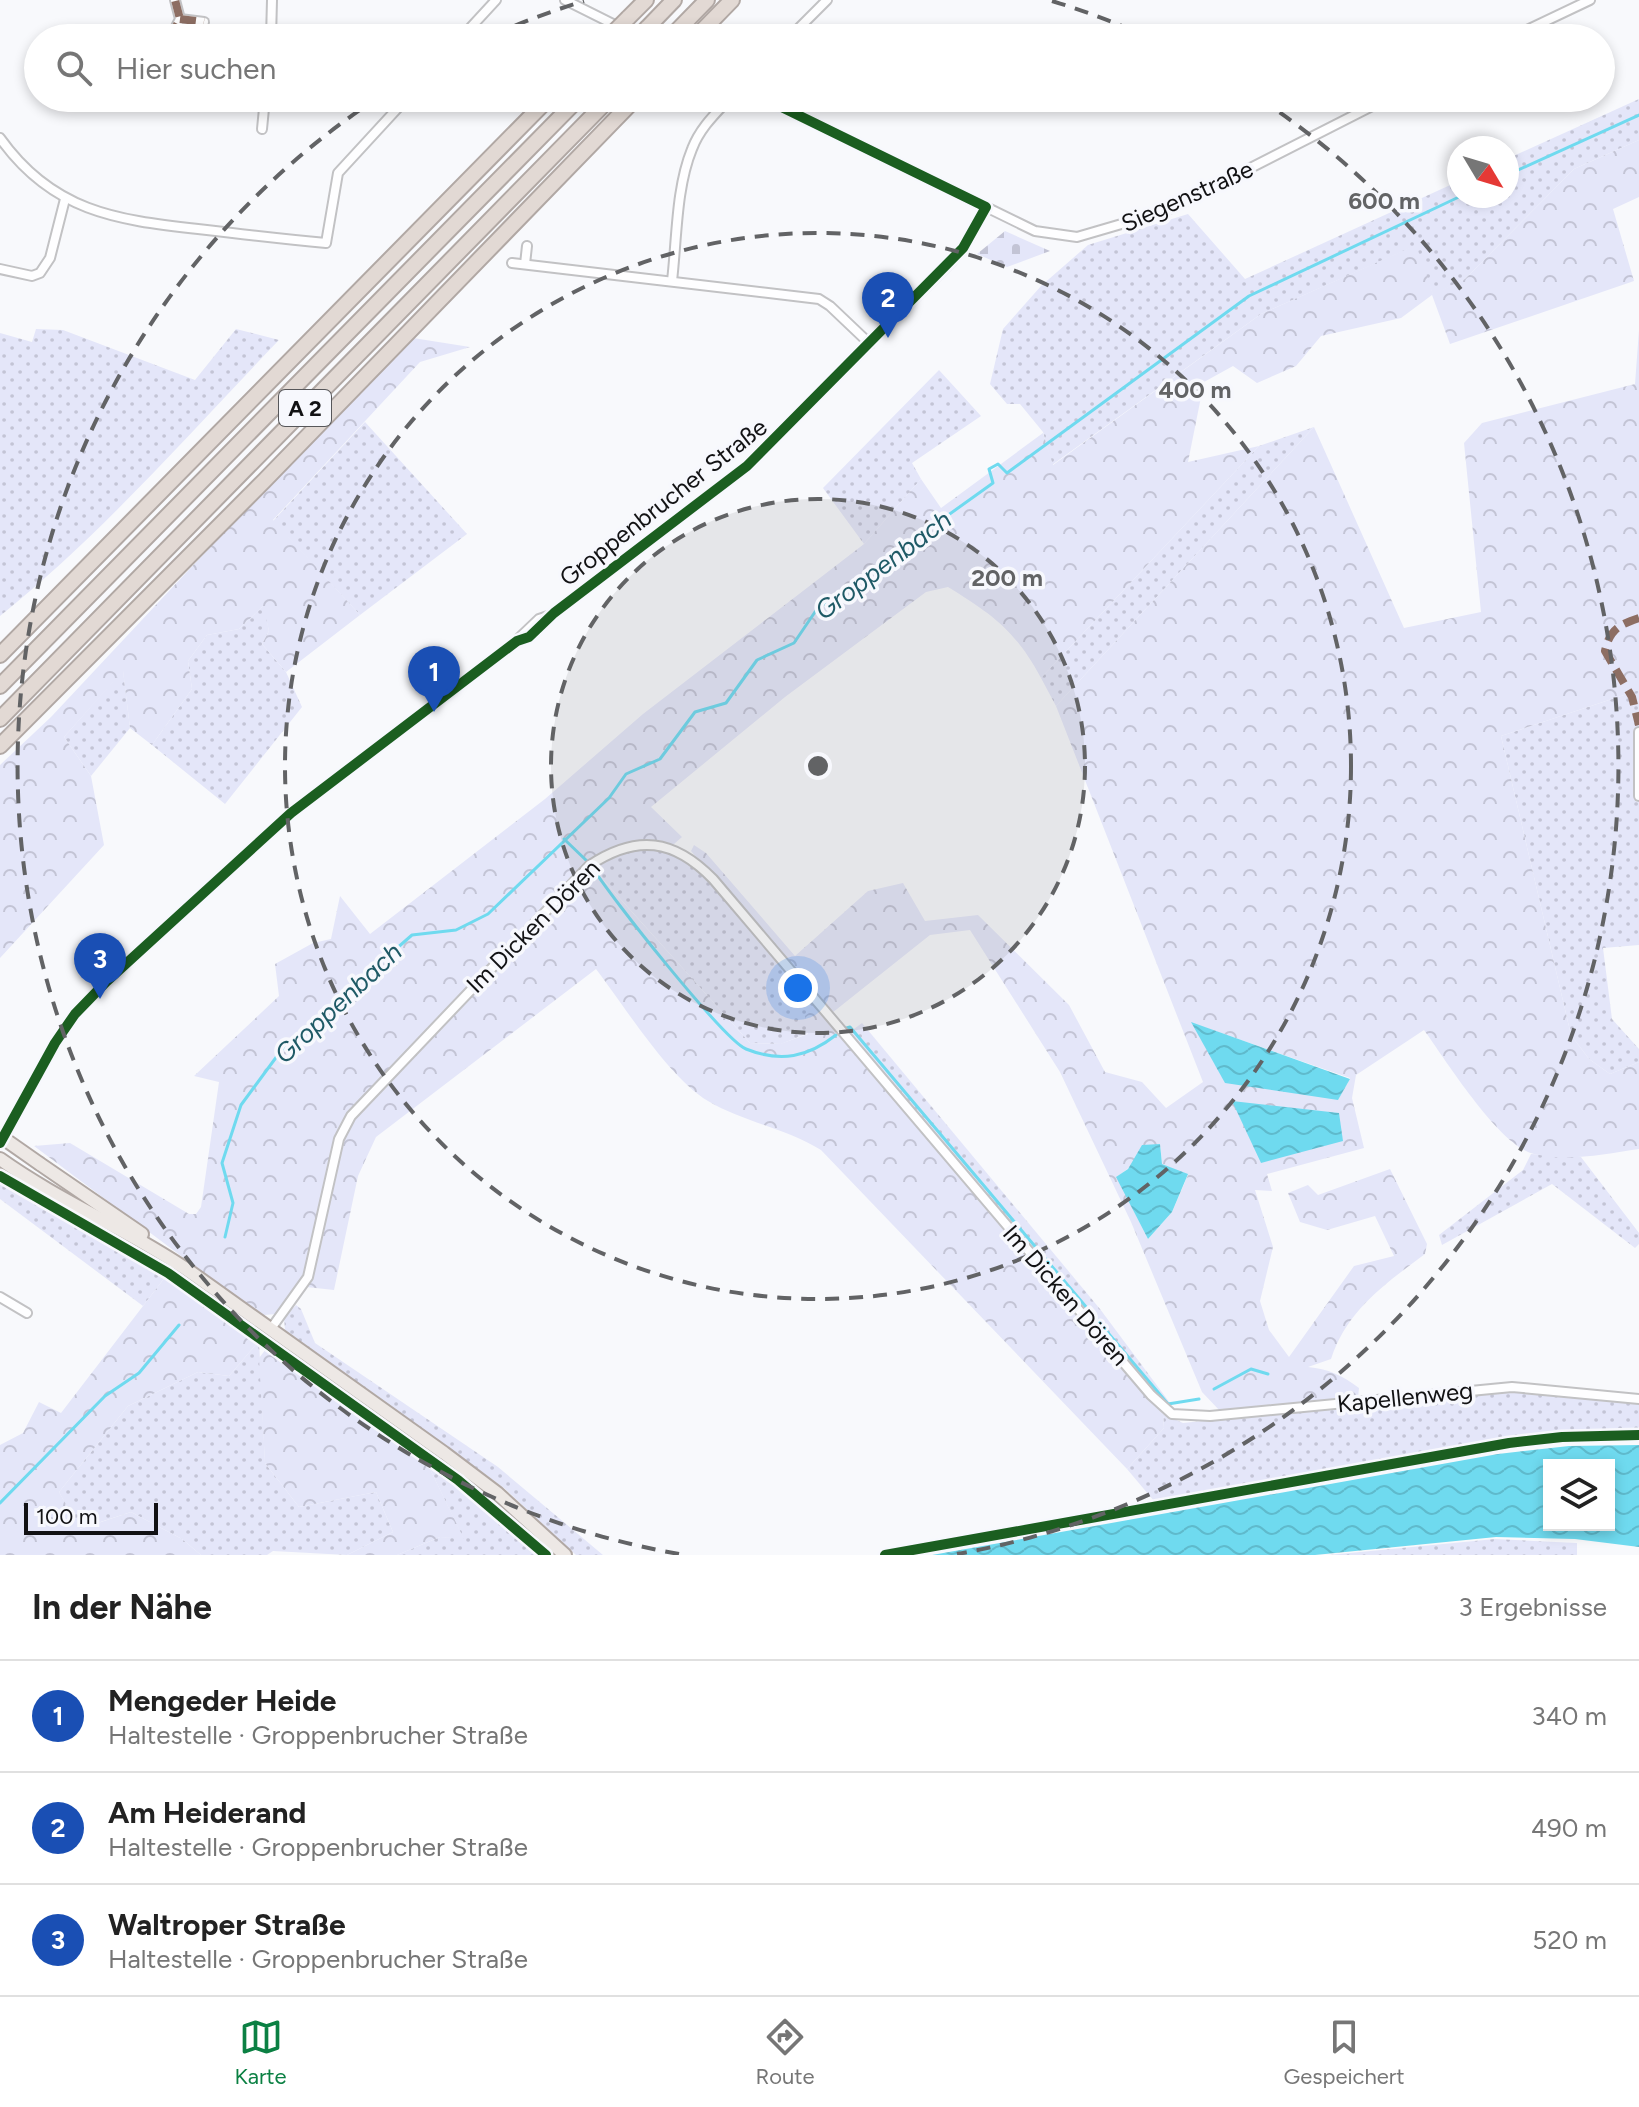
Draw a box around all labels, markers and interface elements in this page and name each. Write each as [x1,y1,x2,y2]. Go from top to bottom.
search box [24,24,1615,112]
icon: search [52,46,96,90]
text: Hier suchen [116,50,276,87]
north arrow [1447,136,1519,208]
street label: Siegenstraße [1117,154,1257,238]
text: 600 m [1348,186,1420,215]
pin: 2 [862,272,914,338]
text: 400 m [1159,375,1231,404]
road number: A 2 [279,390,331,426]
street label: Groppenbrucher Straße [554,412,772,592]
water label: Groppenbach [809,503,957,627]
text: 200 m [971,563,1043,592]
pin: 1 [408,646,460,712]
centre of rings [804,752,832,780]
street label: Im Dicken Dören [460,853,606,999]
pin: 3 [74,933,126,999]
water label: Groppenbach [268,936,408,1070]
your location [778,968,818,1008]
street label: Im Dicken Dören [997,1219,1135,1371]
street label: Kapellenweg [1336,1375,1474,1419]
map controls [1543,1459,1615,1531]
button: layers [1543,1459,1615,1531]
scale bar [24,1499,158,1535]
text: 100 m [36,1503,97,1530]
text: In der Nähe [32,1587,212,1628]
text: 3 Ergebnisse [1459,1591,1607,1623]
text: Mengeder Heide [108,1682,336,1719]
text: 1 [53,1700,63,1732]
text: 340 m [1531,1700,1607,1732]
text: Haltestelle · Groppenbrucher Straße [108,1719,528,1751]
text: Am Heiderand [108,1794,306,1831]
text: 2 [50,1812,66,1844]
text: 490 m [1531,1812,1607,1844]
text: Haltestelle · Groppenbrucher Straße [108,1831,528,1863]
text: Waltroper Straße [108,1906,346,1943]
text: 3 [51,1924,65,1956]
text: 520 m [1532,1924,1607,1956]
text: Haltestelle · Groppenbrucher Straße [108,1943,528,1975]
tab: Karte [234,2015,287,2090]
tab: Route [756,2015,815,2090]
tab: Gespeichert [1283,2015,1405,2090]

